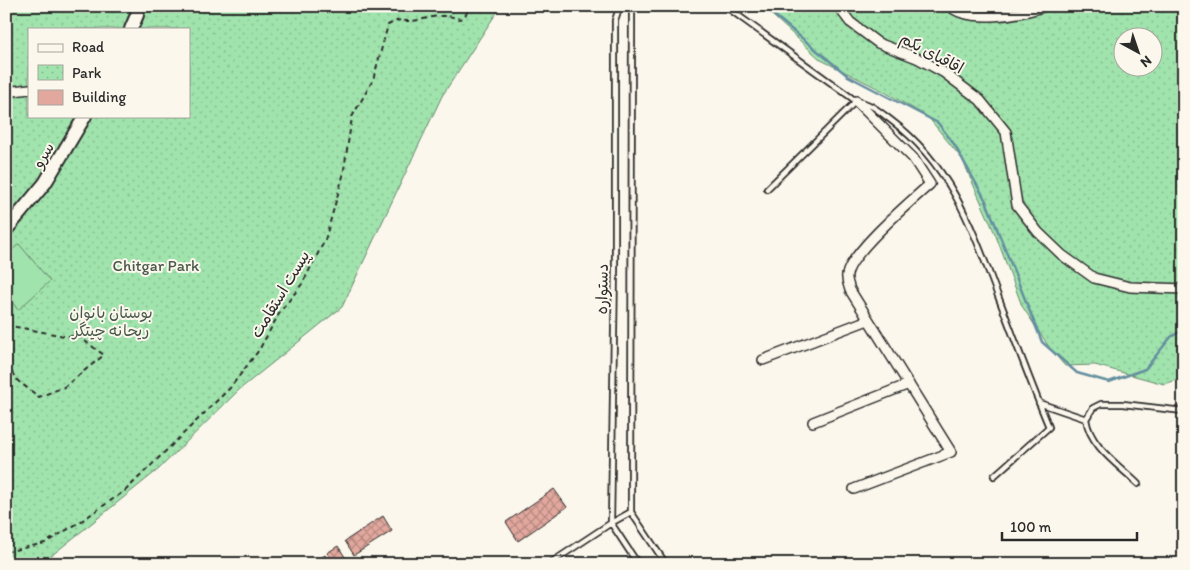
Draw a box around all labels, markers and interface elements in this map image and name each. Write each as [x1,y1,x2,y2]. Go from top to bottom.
legend [28,28,190,118]
street label: اقاقیای یکم [896,28,967,80]
north arrow [1112,28,1162,78]
text: Road [72,38,105,56]
text: N [1137,52,1155,71]
text: Park [72,64,102,82]
text: Building [72,88,126,106]
street label: سرو [27,139,59,173]
street label: پیست استقامت [246,247,314,342]
park label: Chitgar Park [113,256,200,275]
street label: دستواره [592,263,613,315]
park label: بوستان بانوان ریحانه چیتگر [69,303,153,341]
scale bar [1002,510,1138,542]
text: 100 m [1010,518,1052,536]

